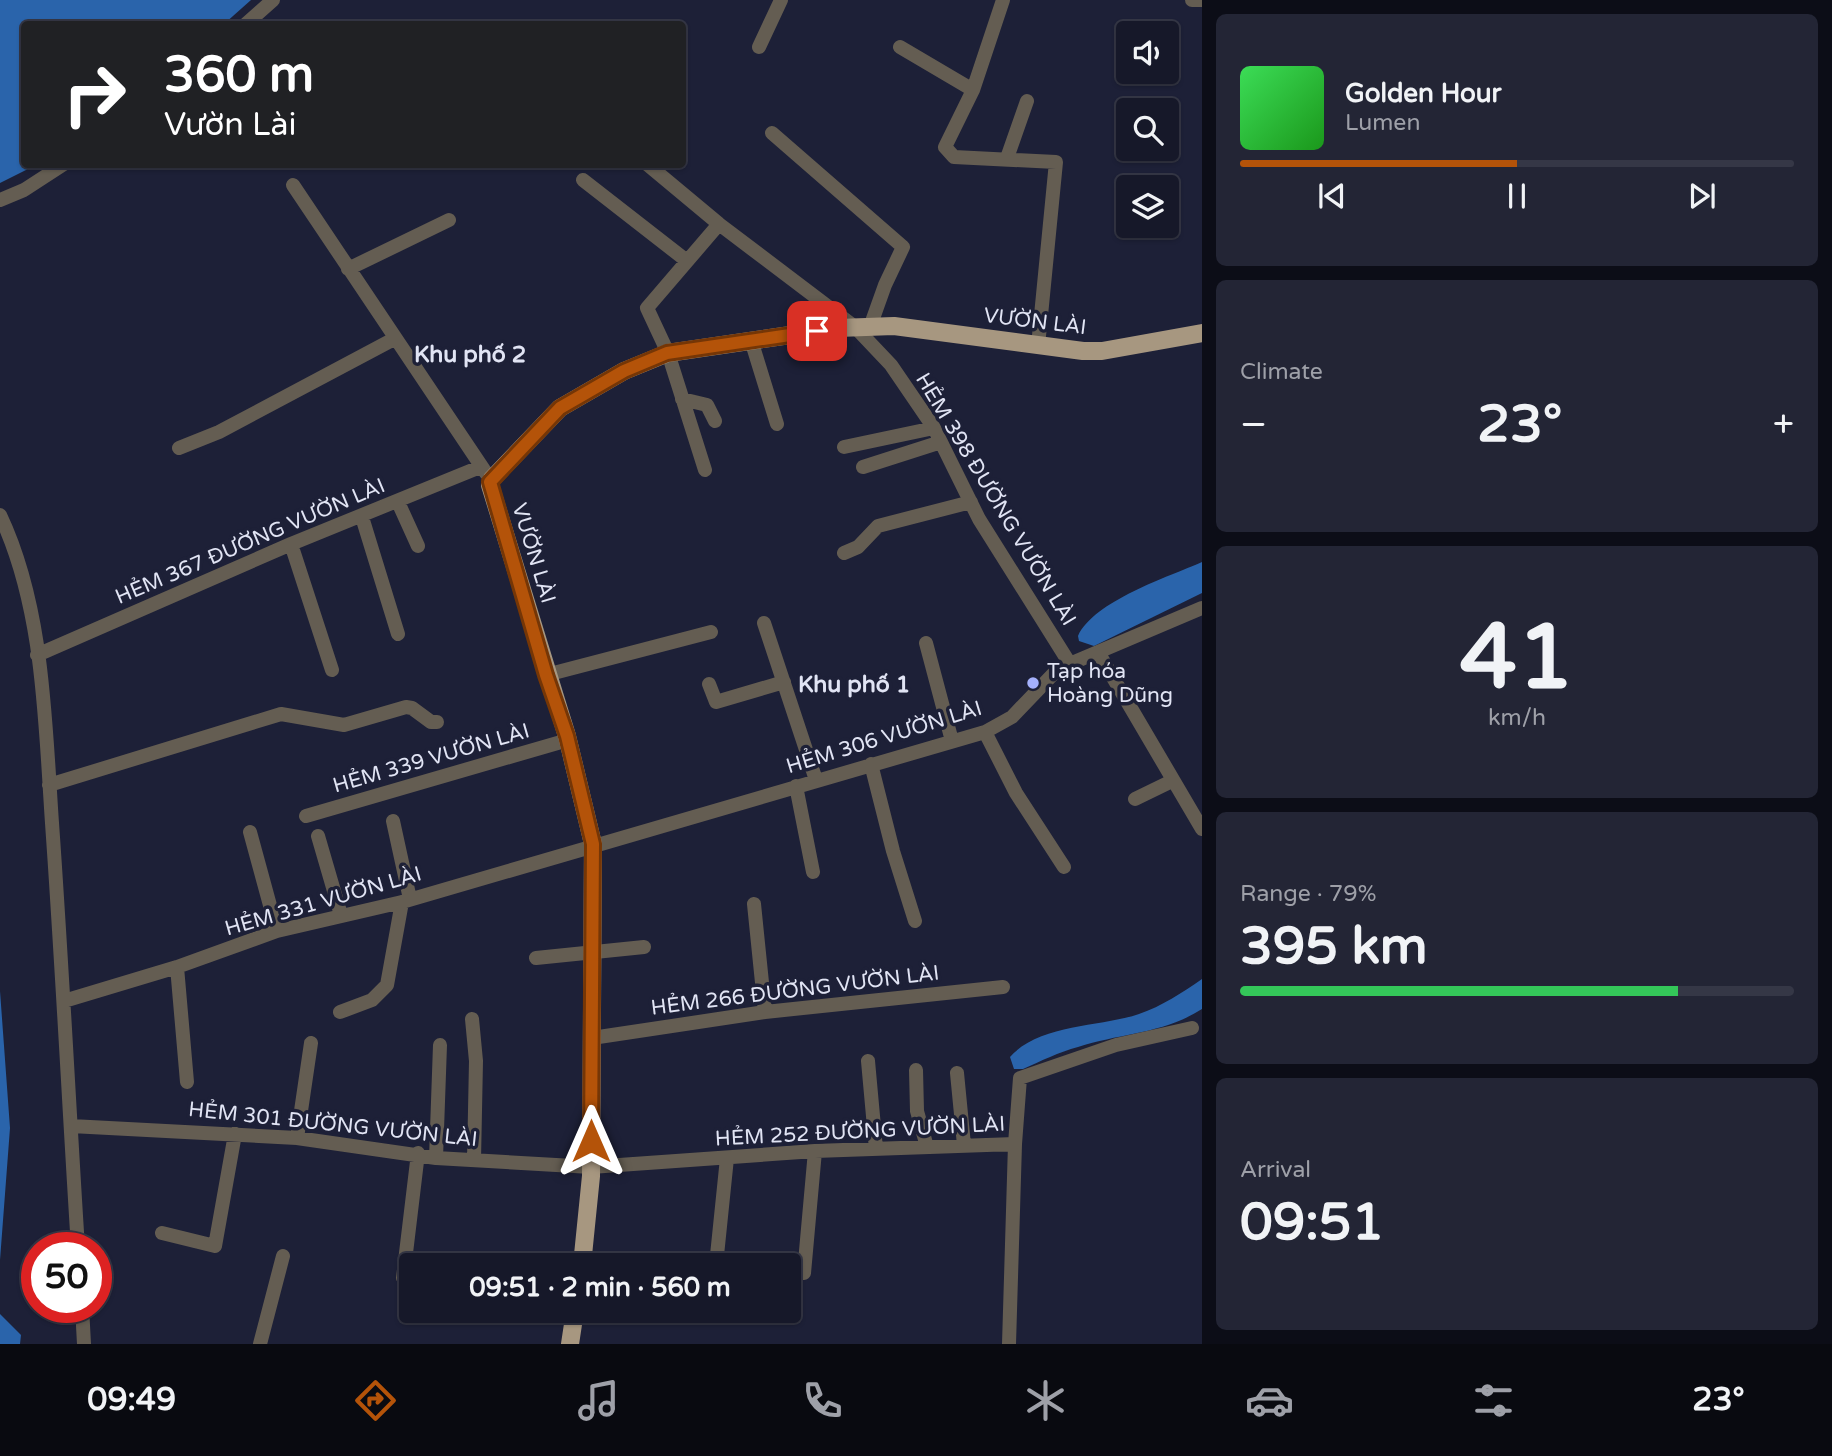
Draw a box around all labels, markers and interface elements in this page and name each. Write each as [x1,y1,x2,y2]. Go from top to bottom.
map controls [1116,21,1179,238]
button: sound [1116,21,1179,84]
text: 360 m [164,46,314,105]
icon: right [49,49,140,140]
text: Golden Hour [1345,78,1502,109]
button: search [1116,98,1179,161]
text: Vườn Lài [164,106,296,144]
text: Lumen [1345,109,1420,137]
button: layers [1116,175,1179,238]
icon: previous [1313,177,1351,215]
icon: pause [1498,177,1536,215]
icon: next [1683,177,1721,215]
pin [787,301,847,361]
street label: VƯỜN LÀI [982,303,1088,340]
icon: arrive [798,312,836,350]
district label: Khu phố 2 [414,341,526,369]
text: Climate [1240,358,1323,386]
street label: HẺM 398 ĐƯỜNG VƯỜN LÀI [910,368,1081,630]
text: 23° [1477,393,1562,456]
text: − [1240,402,1267,448]
text: + [1773,402,1794,448]
street label: HẺM 367 ĐƯỜNG VƯỜN LÀI [112,473,389,610]
street label: VƯỜN LÀI [506,500,561,606]
text: 41 [1460,603,1574,713]
place label: Tạp hóa Hoàng Dũng [1047,659,1173,708]
district label: Khu phố 1 [798,671,910,699]
marker: Tạp hóa Hoàng Dũng [1025,675,1041,691]
street label: HẺM 306 VƯỜN LÀI [783,696,985,779]
text: km/h [1488,704,1546,732]
street label: HẺM 339 VƯỜN LÀI [330,718,532,799]
street label: HẺM 331 VƯỜN LÀI [222,861,424,942]
text: Range · 79% [1240,880,1376,908]
text: 395 km [1240,915,1428,978]
street label: HẺM 266 ĐƯỜNG VƯỜN LÀI [649,960,941,1021]
street label: HẺM 301 ĐƯỜNG VƯỜN LÀI [187,1097,479,1152]
position arrow [554,1104,628,1178]
street label: HẺM 252 ĐƯỜNG VƯỜN LÀI [714,1111,1006,1152]
text: Arrival [1240,1156,1311,1184]
text: 09:51 [1240,1191,1384,1254]
speed limit sign: 50 [21,1232,112,1323]
text: 09:51 · 2 min · 560 m [469,1272,731,1303]
icon: directions [351,1376,400,1425]
icon: music [574,1376,623,1425]
icon: phone [798,1376,847,1425]
icon: climate [1021,1376,1070,1425]
icon: car [1245,1376,1294,1425]
icon: filters [1469,1376,1518,1425]
text: 09:49 [87,1381,176,1419]
text: 23° [1692,1381,1745,1419]

